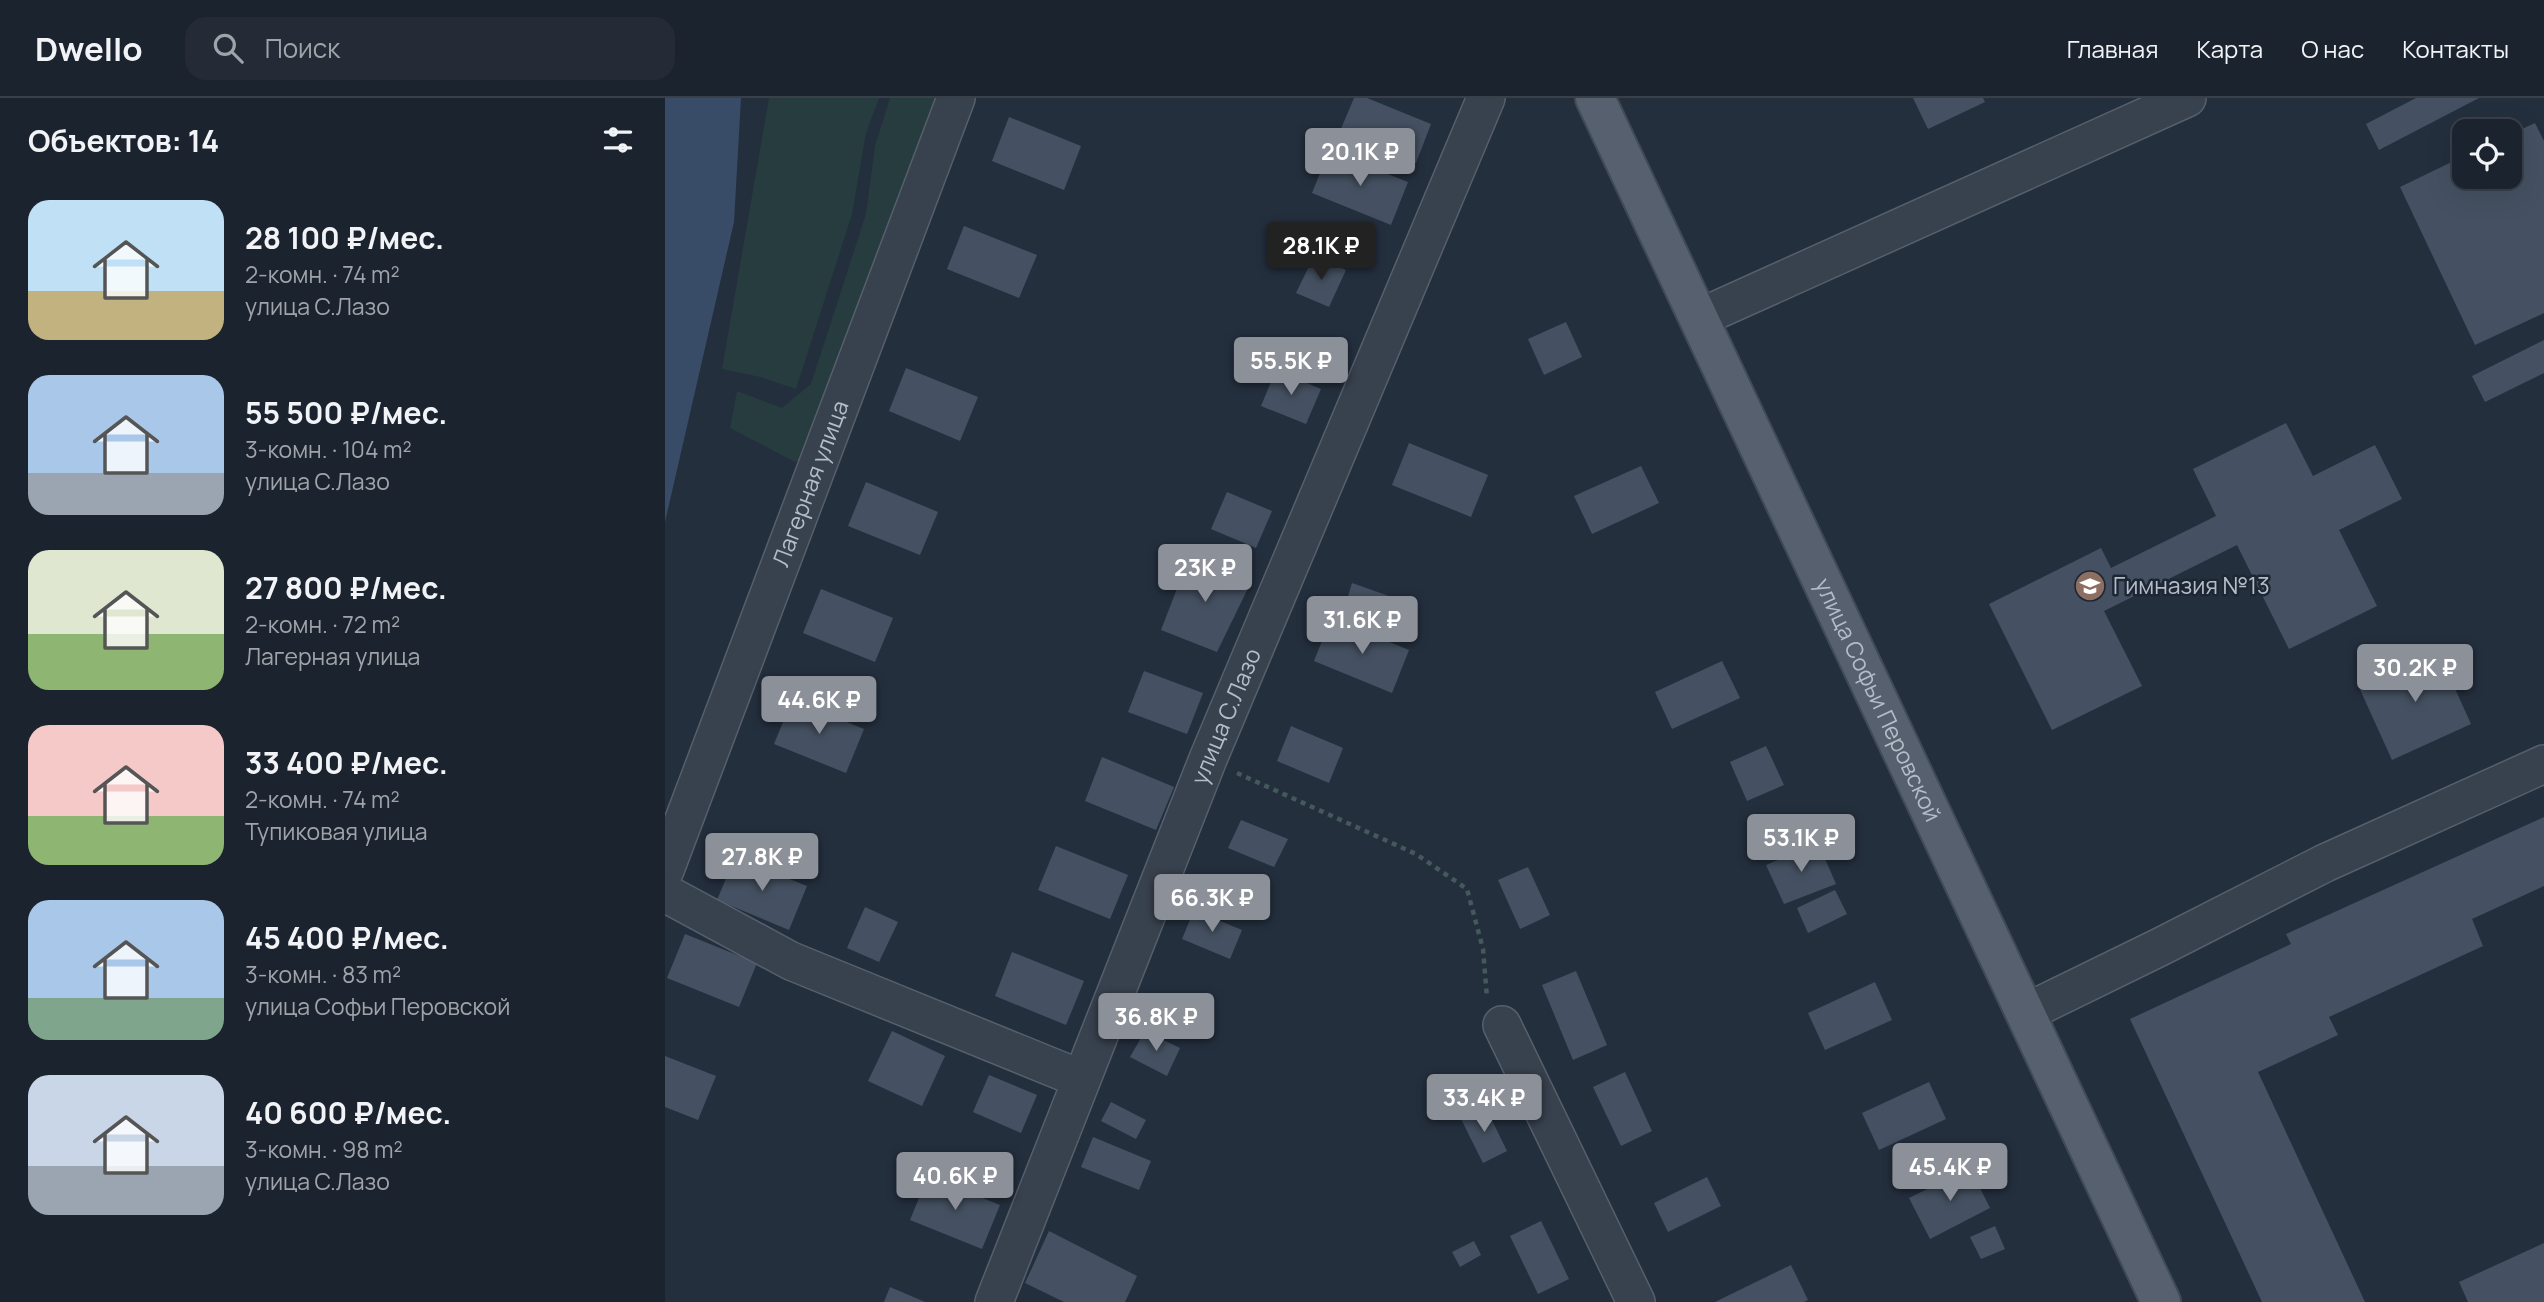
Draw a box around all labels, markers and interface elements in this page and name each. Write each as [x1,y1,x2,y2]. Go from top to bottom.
search box [185,17,675,80]
text: Dwello [35,26,143,71]
icon: search [209,29,247,67]
text: Поиск [265,30,340,66]
text: Главная [2067,32,2158,65]
text: Карта [2196,32,2263,65]
text: О нас [2301,32,2364,65]
text: Контакты [2402,32,2509,65]
map controls [2452,119,2522,189]
button: locate [2452,119,2522,189]
text: Объектов: 14 [28,120,219,161]
icon: filters [599,121,637,159]
pin: 20.1K ₽ [1295,129,1425,188]
text: 20.1K ₽ [1321,135,1399,167]
text: 28 100 ₽/мес. [245,217,444,258]
pin: 28.1K ₽ [1256,222,1386,282]
icon: home [84,228,168,312]
text: 28.1K ₽ [1283,229,1359,261]
text: 2-комн. · 74 m² [245,258,400,290]
text: улица С.Лазо [245,290,390,322]
pin: 55.5K ₽ [1226,338,1356,397]
text: 55.5K ₽ [1250,344,1332,376]
text: 55 500 ₽/мес. [245,392,447,433]
street label: Лагерная улица [764,395,856,571]
icon: home [84,403,168,487]
text: 3-комн. · 104 m² [245,433,412,465]
text: улица С.Лазо [245,465,390,497]
pin: 23K ₽ [1156,545,1254,604]
text: 23K ₽ [1174,551,1236,583]
text: 27 800 ₽/мес. [245,567,447,608]
school or university icon: Гимназия №13 [2073,569,2107,603]
place label: Гимназия №13 [2113,569,2270,601]
street label: улица Софьи Перовской [1808,572,1950,826]
icon: home [84,578,168,662]
pin: 31.6K ₽ [1297,596,1427,656]
text: 31.6K ₽ [1323,603,1401,635]
text: 2-комн. · 72 m² [245,608,400,640]
text: Лагерная улица [245,640,420,672]
street label: улица С.Лазо [1183,643,1268,789]
pin: 30.2K ₽ [2350,644,2480,704]
text: 30.2K ₽ [2373,651,2457,683]
pin: 44.6K ₽ [754,676,884,736]
text: 44.6K ₽ [777,683,861,715]
text: 33 400 ₽/мес. [245,742,448,783]
icon: home [84,753,168,837]
text: 2-комн. · 74 m² [245,783,400,815]
pin: 53.1K ₽ [1736,814,1866,874]
text: Тупиковая улица [245,815,428,847]
text: 53.1K ₽ [1763,821,1839,853]
pin: 27.8K ₽ [697,834,827,893]
text: 27.8K ₽ [721,840,803,872]
pin: 66.3K ₽ [1147,874,1277,934]
text: 66.3K ₽ [1170,881,1254,913]
text: 45 400 ₽/мес. [245,917,449,958]
icon: home [84,928,168,1012]
text: 3-комн. · 83 m² [245,958,401,990]
text: улица Софьи Перовской [245,990,510,1022]
pin: 36.8K ₽ [1091,993,1221,1053]
text: 36.8K ₽ [1114,1000,1198,1032]
pin: 33.4K ₽ [1419,1074,1549,1134]
text: 33.4K ₽ [1443,1081,1525,1113]
text: 40 600 ₽/мес. [245,1092,451,1133]
icon: home [84,1103,168,1187]
text: 3-комн. · 98 m² [245,1133,403,1165]
pin: 45.4K ₽ [1885,1144,2015,1203]
text: 45.4K ₽ [1908,1150,1992,1182]
pin: 40.6K ₽ [890,1152,1020,1212]
text: 40.6K ₽ [912,1159,998,1191]
text: улица С.Лазо [245,1165,390,1197]

